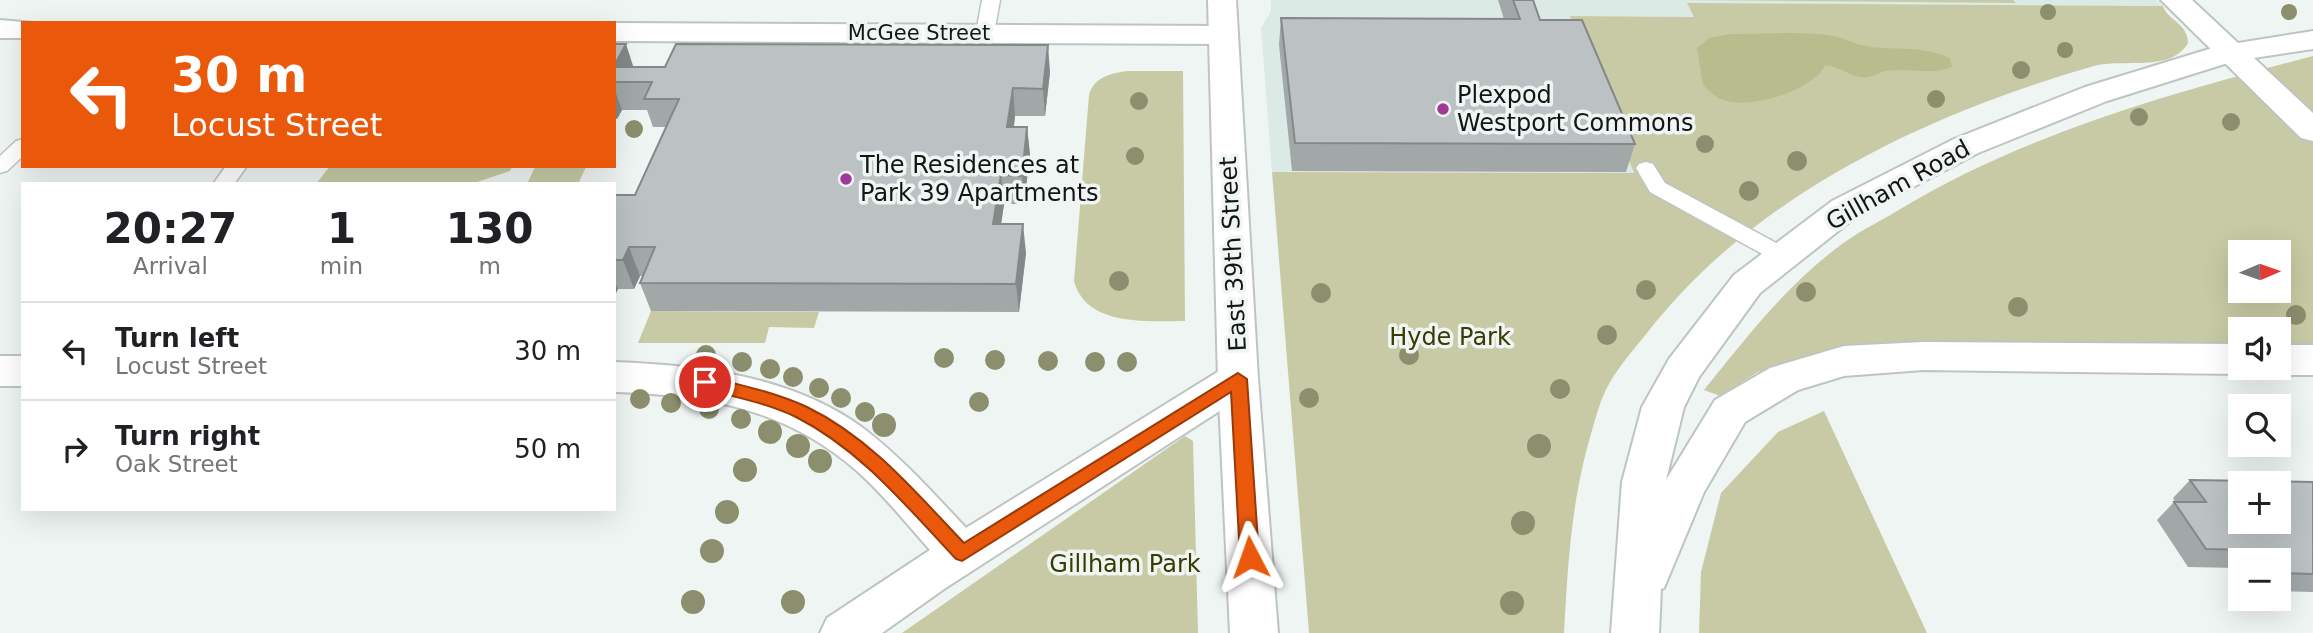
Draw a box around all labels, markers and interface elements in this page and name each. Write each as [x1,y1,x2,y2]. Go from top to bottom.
street label: McGee Street [848,21,990,45]
text: 30 m [171,47,307,104]
icon: left [56,49,147,140]
place label: Plexpod Westport Commons [1457,81,1693,137]
marker: Plexpod Westport Commons [1435,101,1451,117]
text: Locust Street [171,106,382,144]
street label: Gillham Road [1821,134,1975,236]
place label: The Residences at Park 39 Apartments [859,151,1099,207]
street label: East 39th Street [1214,156,1252,352]
marker: The Residences at Park 39 Apartments [838,171,854,187]
text: 20:27 [104,204,237,253]
text: 1 [327,204,356,253]
text: 130 [446,204,533,253]
north arrow [2228,240,2291,303]
map controls [2228,240,2291,611]
text: Arrival [133,253,208,279]
text: min [320,253,363,279]
text: m [478,253,501,279]
button: sound [2228,317,2291,380]
text: Turn left [115,323,239,353]
park label: Hyde Park [1389,323,1511,351]
icon: left [56,332,94,370]
text: 30 m [514,336,581,366]
pin [675,352,735,412]
text: Locust Street [115,353,267,379]
icon: arrive [686,363,724,401]
button: search [2228,394,2291,457]
text: Turn right [115,421,260,451]
icon: right [56,430,94,468]
text: 50 m [514,434,581,464]
text: Oak Street [115,451,238,477]
button: + [2228,471,2291,534]
position arrow [1213,520,1287,594]
button: − [2228,548,2291,611]
park label: Gillham Park [1049,550,1201,578]

